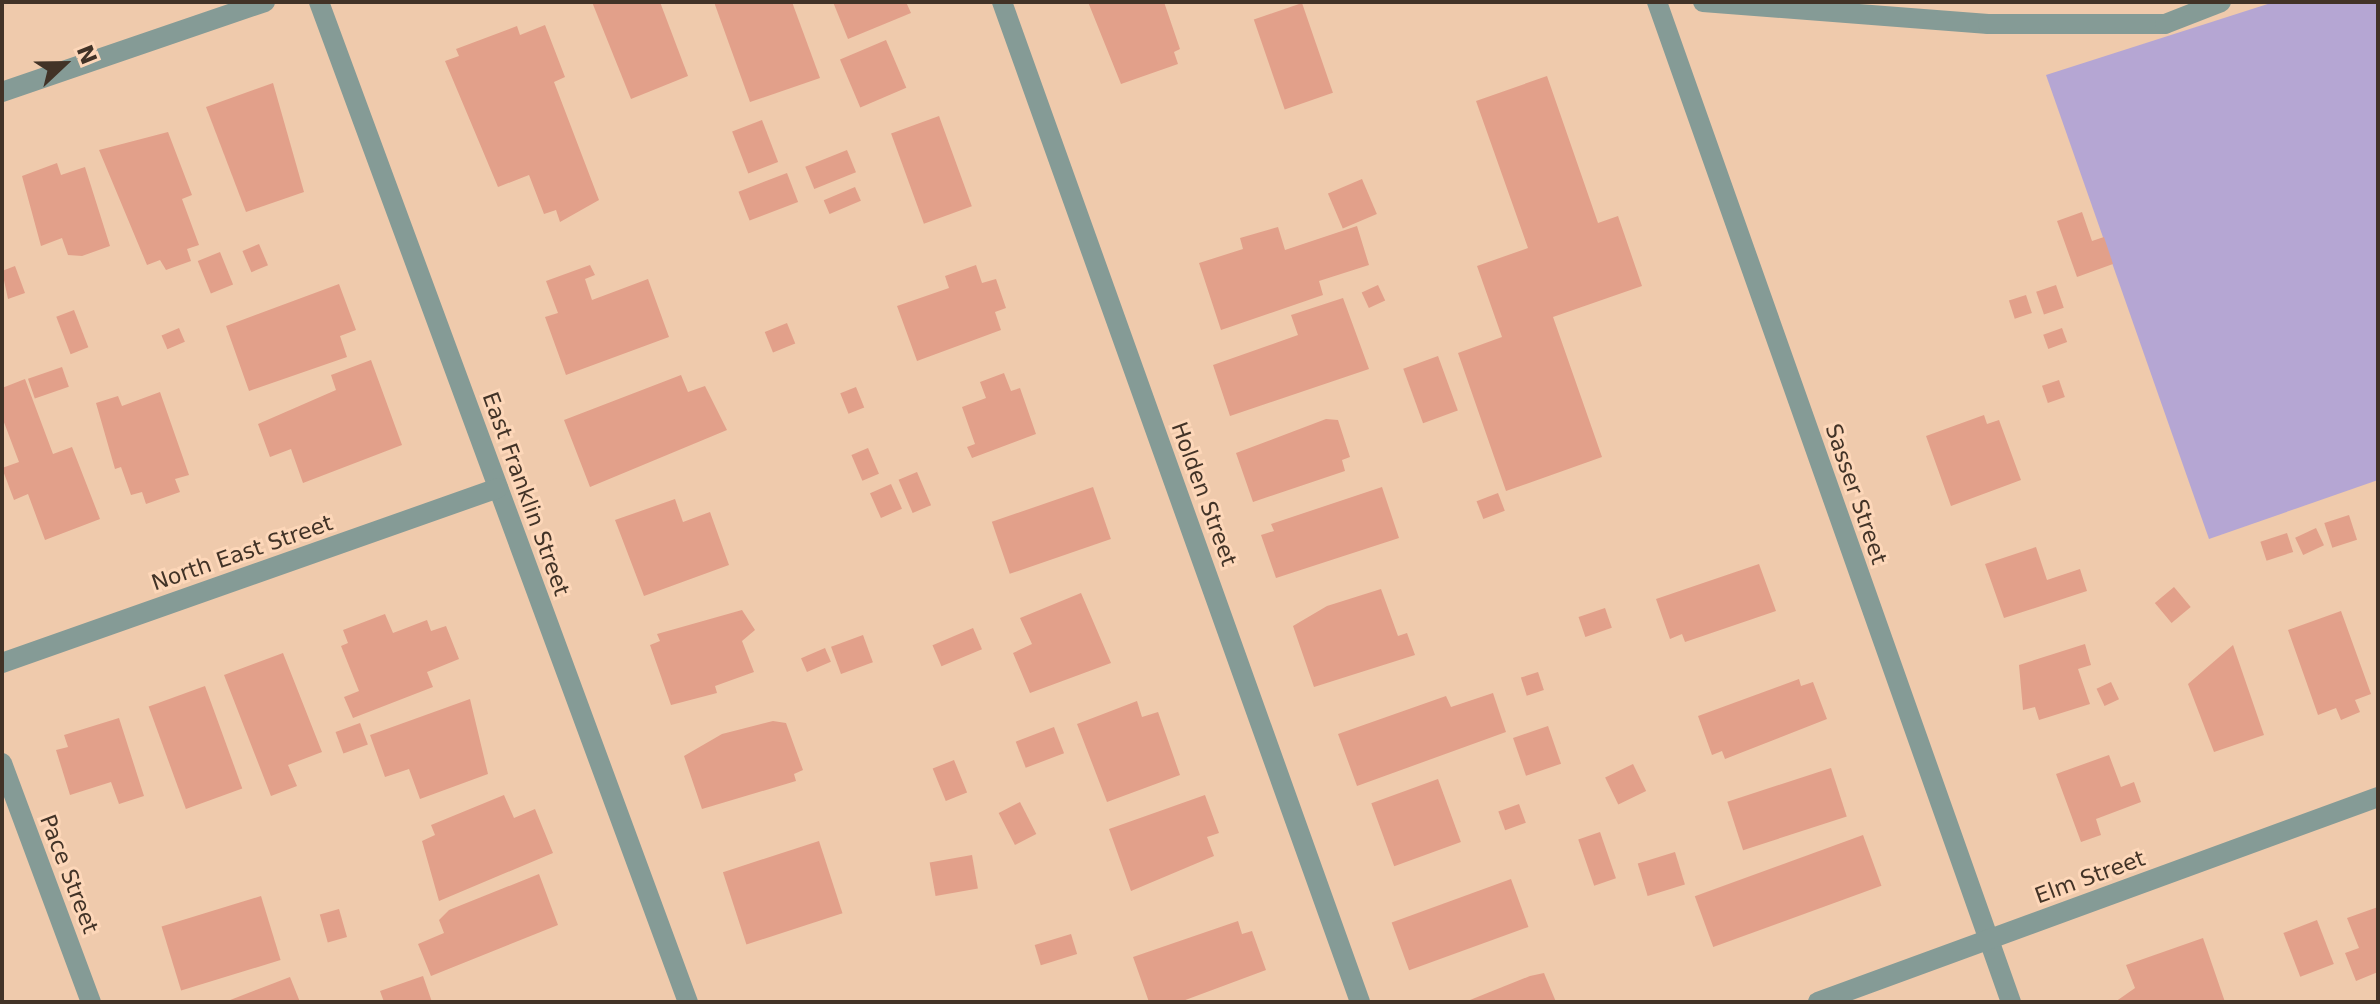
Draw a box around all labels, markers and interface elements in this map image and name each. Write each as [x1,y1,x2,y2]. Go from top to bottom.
north arrow [24,24,104,104]
text: N [72,42,102,68]
street label: East Franklin Street [477,389,575,599]
street label: Holden Street [1166,418,1242,570]
street label: Sasser Street [1820,420,1892,568]
street label: North East Street [148,510,336,596]
street label: Pace Street [34,811,104,937]
street label: Elm Street [2031,845,2149,909]

